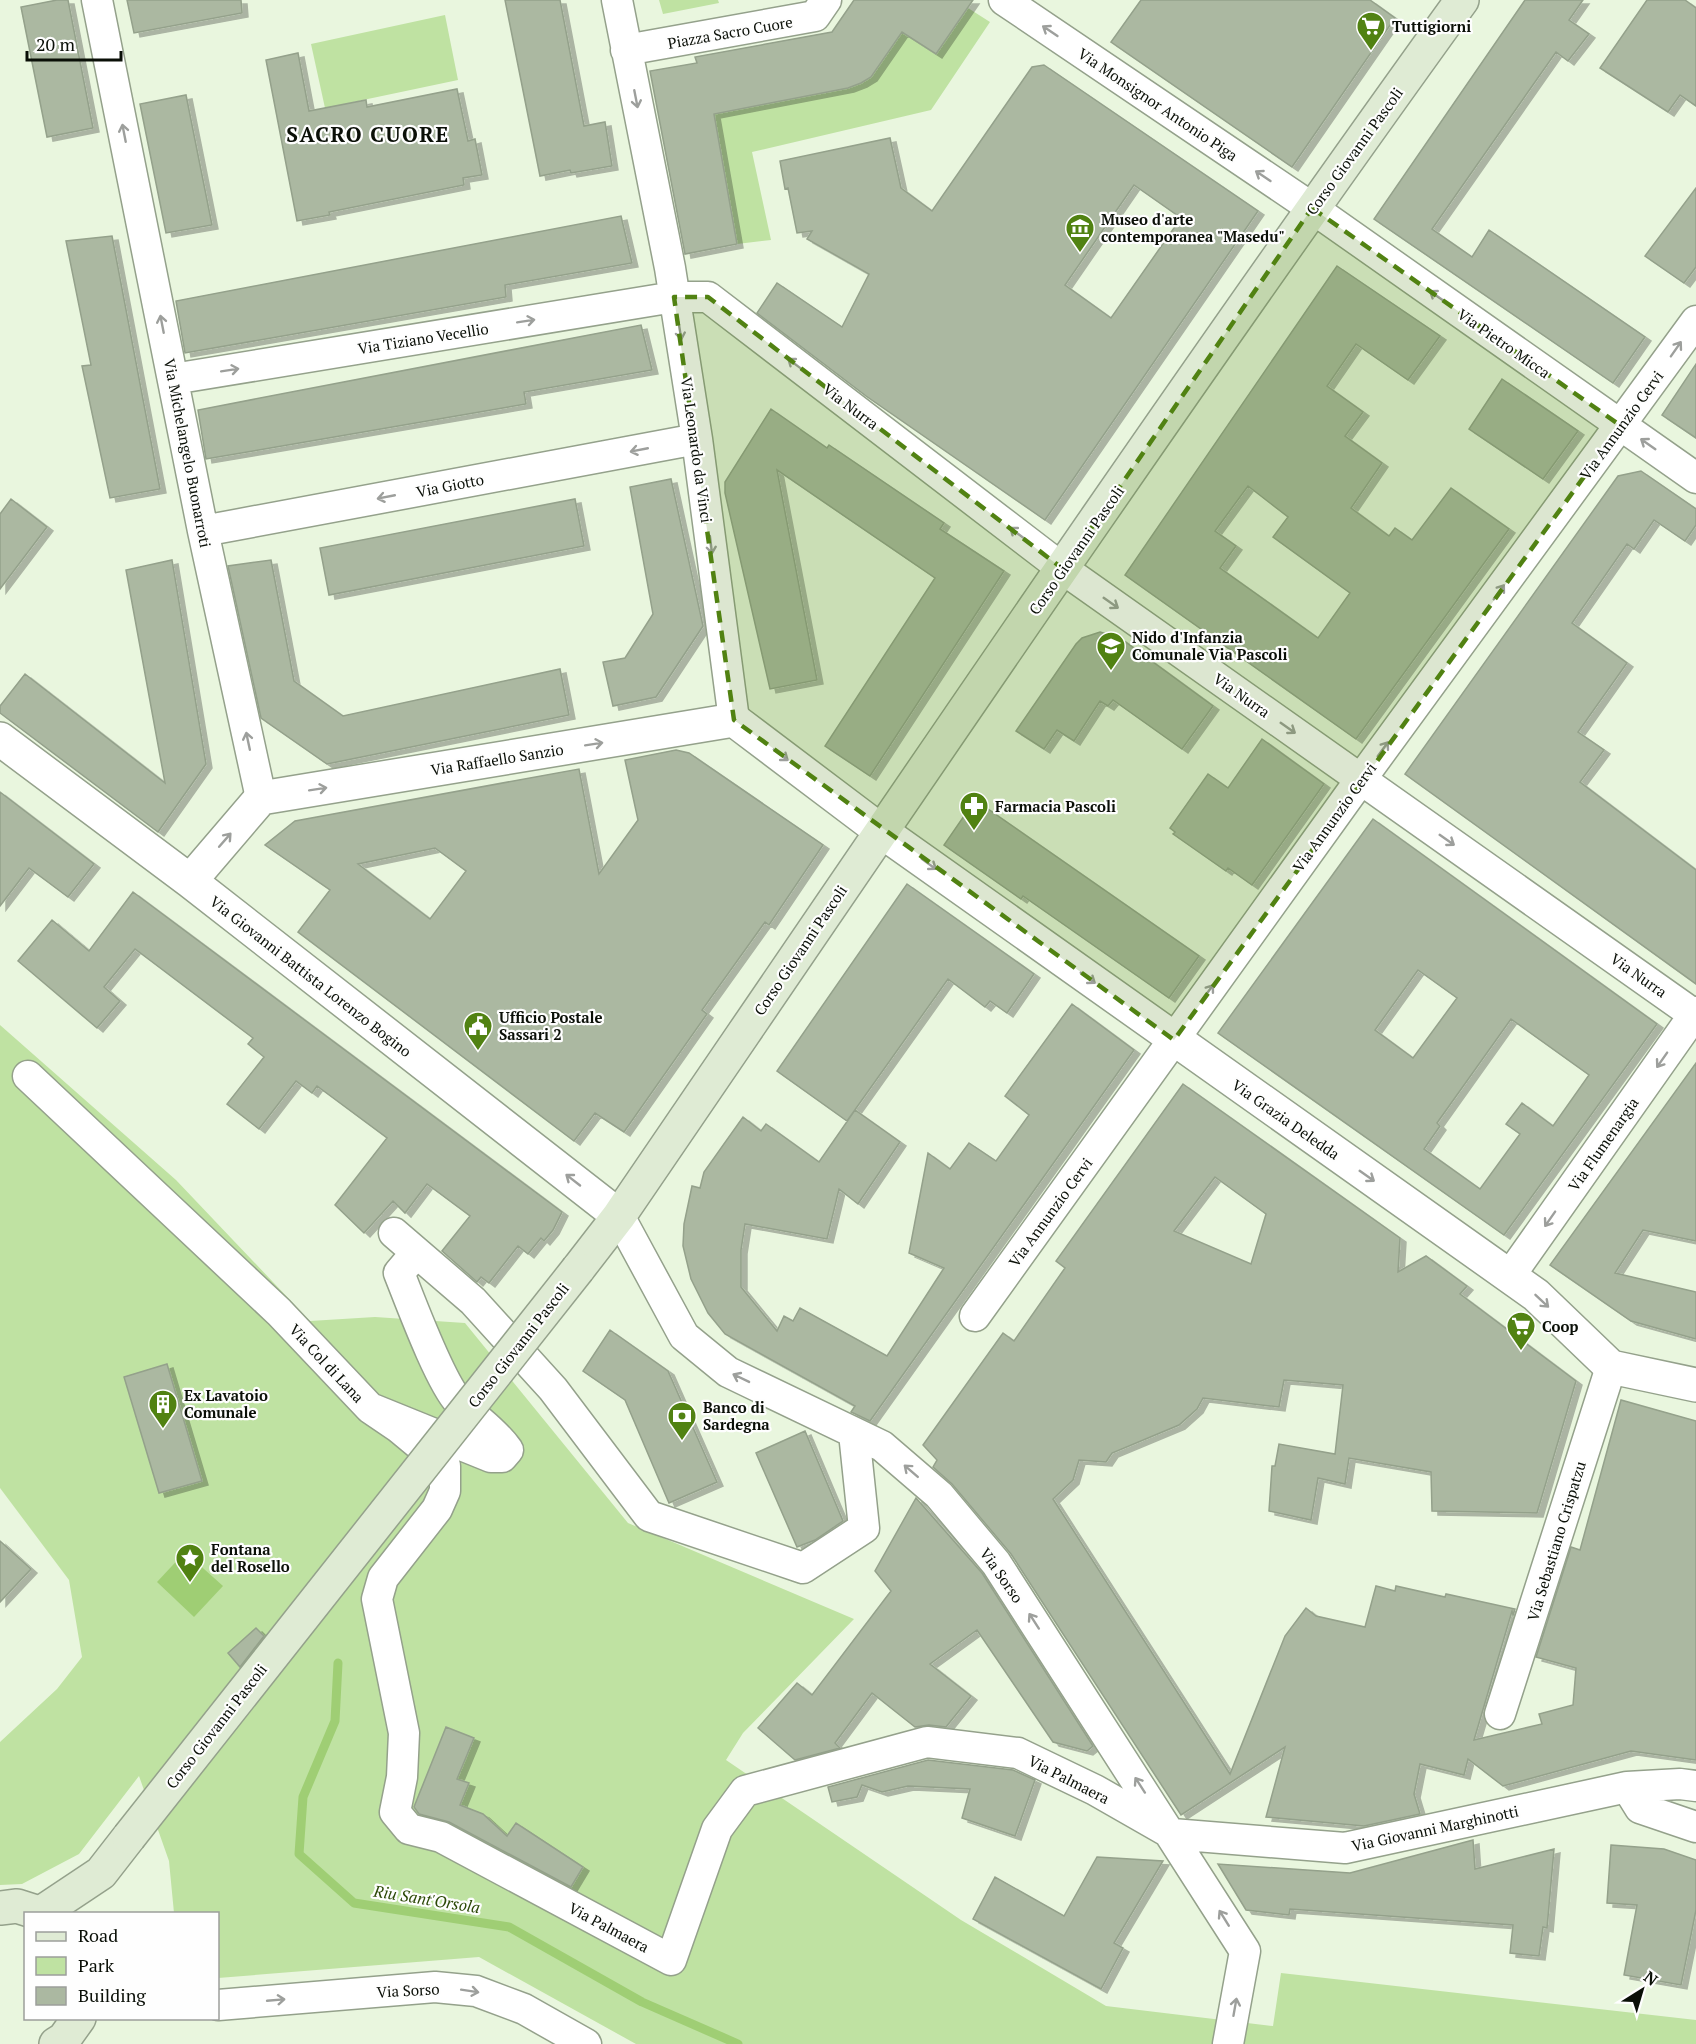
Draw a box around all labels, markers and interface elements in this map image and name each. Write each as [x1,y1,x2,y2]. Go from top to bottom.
supermarket icon: Tuttigiorni [1355,10,1387,52]
street label: Piazza Sacro Cuore [666,11,794,53]
place label: Tuttigiorni [1392,16,1471,36]
scale bar [27,24,122,62]
one-way arrow [1042,25,1058,37]
text: 20 m [36,32,76,56]
street label: Via Monsignor Antonio Piga [1074,43,1242,165]
street label: Corso Giovanni Pascoli [1301,83,1407,219]
one-way arrow [631,88,642,108]
district label: SACRO CUORE [286,120,450,148]
one-way arrow [118,124,129,143]
one-way arrow [1256,170,1272,182]
place label: Museo d'arte contemporanea "Masedu" [1101,209,1285,246]
museum icon: Museo d'arte contemporanea "Masedu" [1064,212,1096,254]
one-way arrow [1429,290,1446,302]
street label: Via Pietro Micca [1454,304,1555,383]
one-way arrow [156,315,167,334]
one-way arrow [516,316,536,327]
street label: Via Tiziano Vecellio [356,318,490,358]
one-way arrow [674,321,685,341]
one-way arrow [1670,342,1682,358]
street label: Via Michelangelo Buonarroti [160,357,216,549]
one-way arrow [788,358,804,370]
one-way arrow [220,364,240,375]
street label: Via Annunzio Cervi [1575,367,1667,483]
street label: Via Leonardo da Vinci [677,376,717,524]
street label: Via Nurra [819,379,883,434]
one-way arrow [1641,438,1657,451]
one-way arrow [630,445,650,456]
street label: Via Giotto [415,469,485,501]
street label: Corso Giovanni Pascoli [1024,482,1128,618]
one-way arrow [376,492,396,503]
one-way arrow [1009,527,1025,540]
one-way arrow [706,535,717,555]
one-way arrow [1493,584,1505,600]
one-way arrow [1103,597,1119,609]
place label: Nido d'Infanzia Comunale Via Pascoli [1132,627,1287,664]
school or university icon: Nido d'Infanzia Comunale Via Pascoli [1095,630,1127,672]
street label: Via Nurra [1210,668,1275,722]
one-way arrow [1279,721,1295,734]
one-way arrow [242,732,254,751]
one-way arrow [583,738,603,749]
street label: Via Raffaello Sanzio [429,739,565,779]
one-way arrow [1377,741,1390,757]
one-way arrow [772,749,788,762]
street label: Via Annunzio Cervi [1288,759,1380,875]
one-way arrow [308,783,328,794]
pharmacy icon: Farmacia Pascoli [958,790,990,832]
place label: Farmacia Pascoli [995,796,1116,816]
one-way arrow [218,833,232,848]
one-way arrow [1438,834,1454,846]
one-way arrow [921,858,937,871]
street label: Corso Giovanni Pascoli [749,881,851,1019]
street label: Via Giovanni Battista Lorenzo Bogino [206,891,416,1061]
street label: Via Nurra [1607,948,1672,1002]
one-way arrow [1079,972,1095,984]
one-way arrow [1202,984,1214,1000]
place label: Ufficio Postale Sassari 2 [499,1007,603,1044]
public building icon: Ufficio Postale Sassari 2 [462,1010,494,1052]
one-way arrow [1656,1051,1668,1068]
street label: Via Grazia Deledda [1228,1074,1344,1164]
street label: Via Flumenargia [1563,1093,1643,1195]
street label: Via Annunzio Cervi [1004,1154,1096,1270]
one-way arrow [1358,1170,1374,1182]
one-way arrow [565,1174,581,1187]
one-way arrow [1544,1211,1556,1227]
street label: Corso Giovanni Pascoli [463,1279,573,1411]
one-way arrow [1534,1294,1549,1308]
supermarket icon: Coop [1505,1310,1537,1352]
place label: Coop [1542,1316,1578,1336]
street label: Via Col di Lana [285,1319,369,1407]
one-way arrow [732,1372,750,1384]
place label: Ex Lavatoio Comunale [184,1385,268,1422]
building icon: Ex Lavatoio Comunale [147,1388,179,1430]
place label: Banco di Sardegna [703,1397,770,1434]
bank icon: Banco di Sardegna [666,1400,698,1442]
street label: Via Sebastiano Crispatzu [1522,1458,1590,1623]
one-way arrow [904,1464,919,1478]
place label: Fontana del Rosello [211,1539,290,1576]
place icon: Fontana del Rosello [174,1542,206,1584]
street label: Via Sorso [976,1544,1028,1606]
one-way arrow [1028,1613,1040,1630]
street label: Corso Giovanni Pascoli [161,1660,271,1792]
street label: Via Palmaera [1025,1750,1113,1808]
one-way arrow [1134,1777,1146,1794]
street label: Via Giovanni Marghinotti [1350,1801,1520,1855]
water label: Riu Sant'Orsola [371,1880,482,1918]
street label: Via Palmaera [565,1897,653,1957]
one-way arrow [1218,1910,1230,1927]
legend [24,1912,219,2020]
text: Road [78,1923,118,1947]
text: Park [78,1953,115,1977]
north arrow [1612,1960,1672,2020]
text: N [1640,1966,1662,1990]
street label: Via Sorso [376,1978,440,2002]
text: Building [78,1983,146,2007]
one-way arrow [460,1985,479,1996]
one-way arrow [265,1995,285,2006]
one-way arrow [1230,1998,1241,2017]

